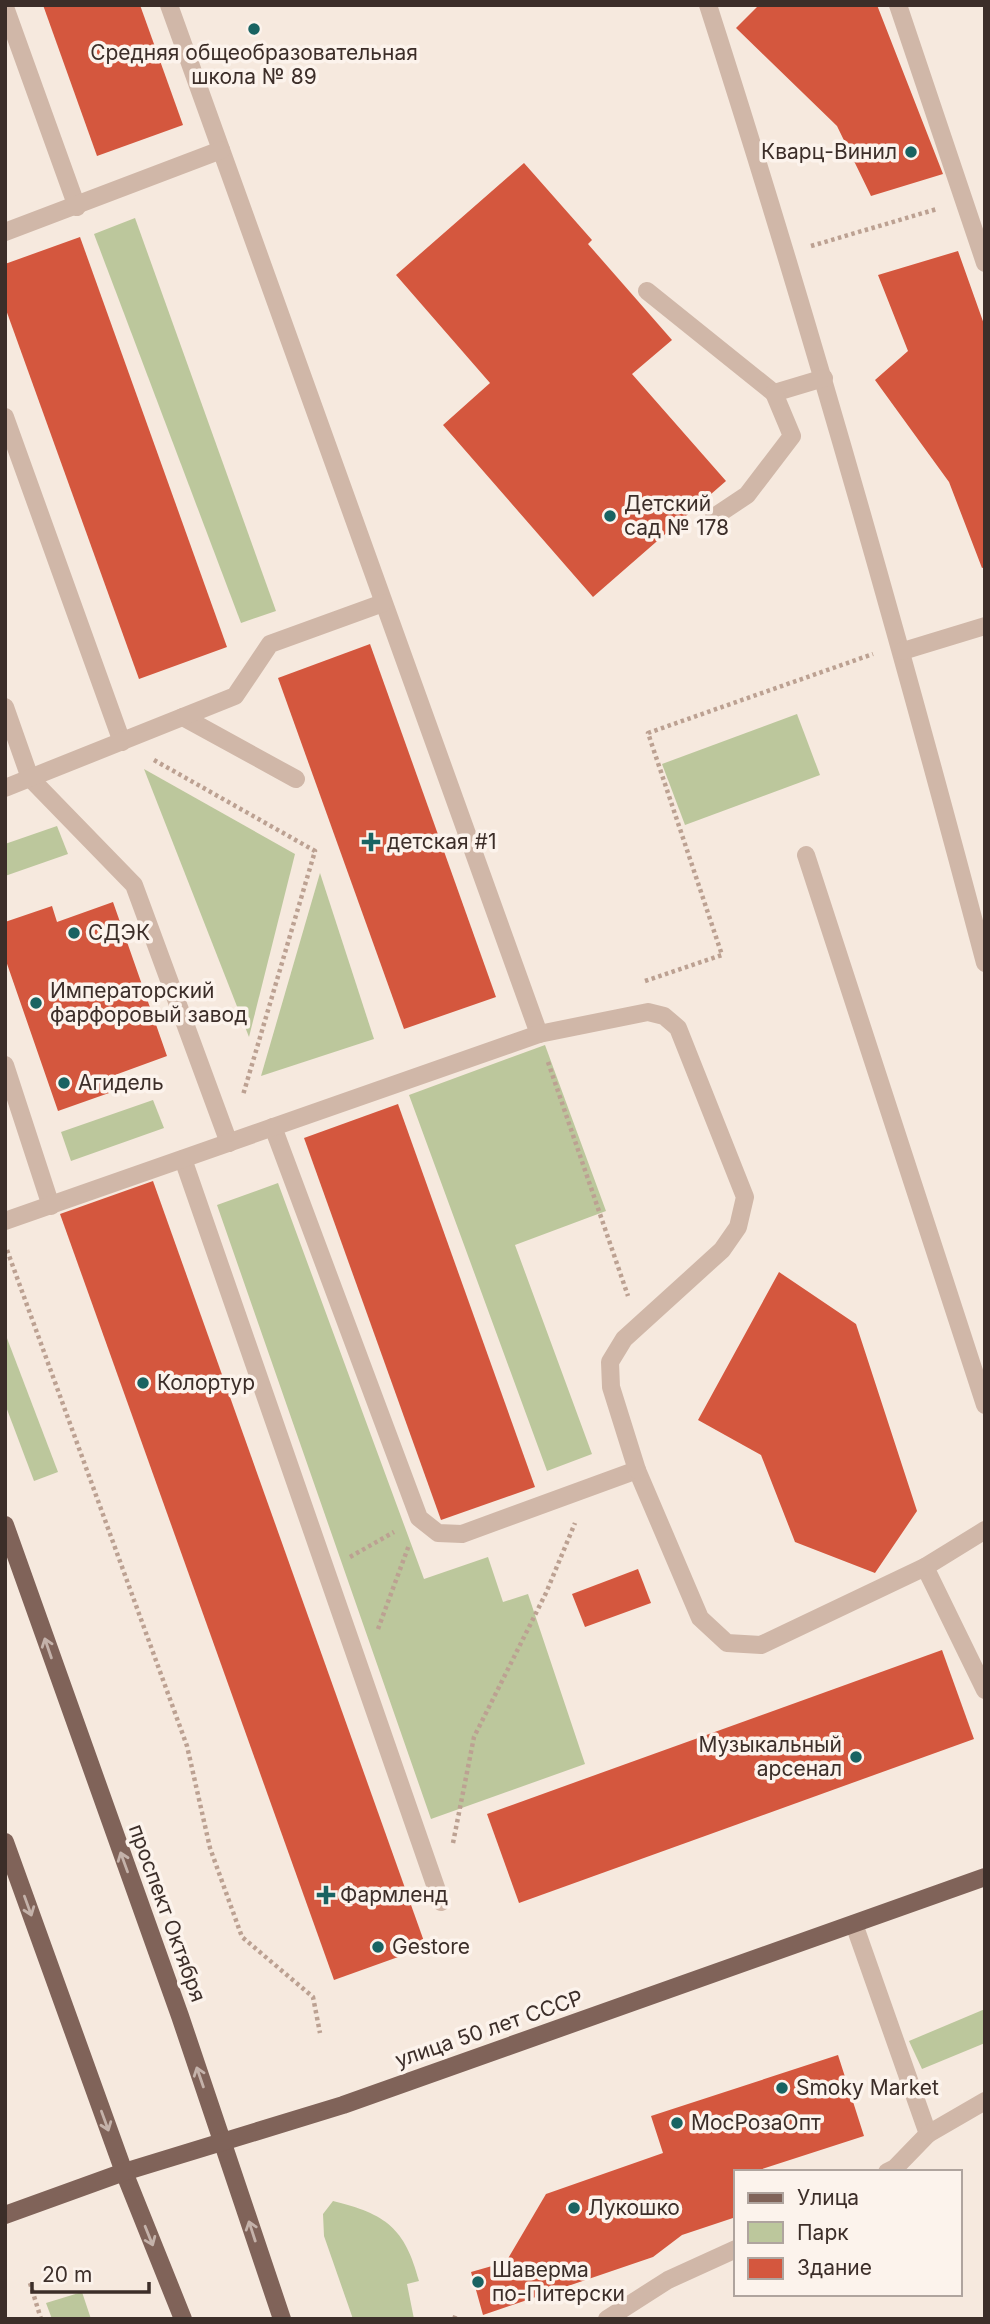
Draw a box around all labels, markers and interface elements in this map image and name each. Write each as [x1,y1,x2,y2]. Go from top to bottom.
marker: Средняя общеобразовательная школа № 89 [246,21,262,37]
place label: Средняя общеобразовательная школа № 89 [90,40,418,89]
place label: Кварц-Винил [761,139,897,164]
marker: Кварц-Винил [903,144,919,160]
place label: Детский сад № 178 [624,491,729,540]
marker: Детский сад № 178 [602,508,618,524]
place label: детская #1 [387,829,496,854]
marker: детская #1 [361,832,381,852]
place label: СДЭК [88,920,150,945]
marker: СДЭК [66,925,82,941]
place label: Императорский фарфоровый завод [50,978,247,1027]
marker: Императорский фарфоровый завод [28,995,44,1011]
place label: Агидель [78,1070,164,1095]
marker: Агидель [56,1075,72,1091]
place label: Колортур [157,1370,255,1395]
marker: Колортур [135,1375,151,1391]
one-way arrow [41,1637,54,1659]
place label: Музыкальный арсенал [698,1732,842,1781]
marker: Музыкальный арсенал [848,1749,864,1765]
street label: проспект Октября [124,1821,211,2005]
one-way arrow [117,1852,129,1874]
place label: Фармленд [340,1882,448,1907]
marker: Фармленд [318,1887,334,1903]
one-way arrow [23,1895,35,1917]
place label: Gestore [392,1934,470,1959]
marker: Gestore [370,1939,386,1955]
street label: улица 50 лет СССР [392,1985,586,2072]
one-way arrow [193,2066,205,2088]
place label: Smoky Market [796,2075,939,2100]
marker: Smoky Market [774,2080,790,2096]
one-way arrow [100,2109,112,2131]
place label: МосРозаОпт [691,2110,821,2135]
marker: МосРозаОпт [669,2115,685,2131]
legend [734,2170,962,2296]
text: Улица [797,2185,859,2210]
place label: Лукошко [588,2195,680,2220]
marker: Лукошко [566,2200,582,2216]
one-way arrow [245,2220,257,2242]
text: Парк [797,2220,849,2245]
one-way arrow [144,2224,157,2246]
scale bar [32,2250,149,2294]
text: Здание [797,2255,872,2280]
place label: Шаверма по-Питерски [492,2257,625,2306]
text: 20 m [42,2262,92,2287]
marker: Шаверма по-Питерски [470,2274,486,2290]

